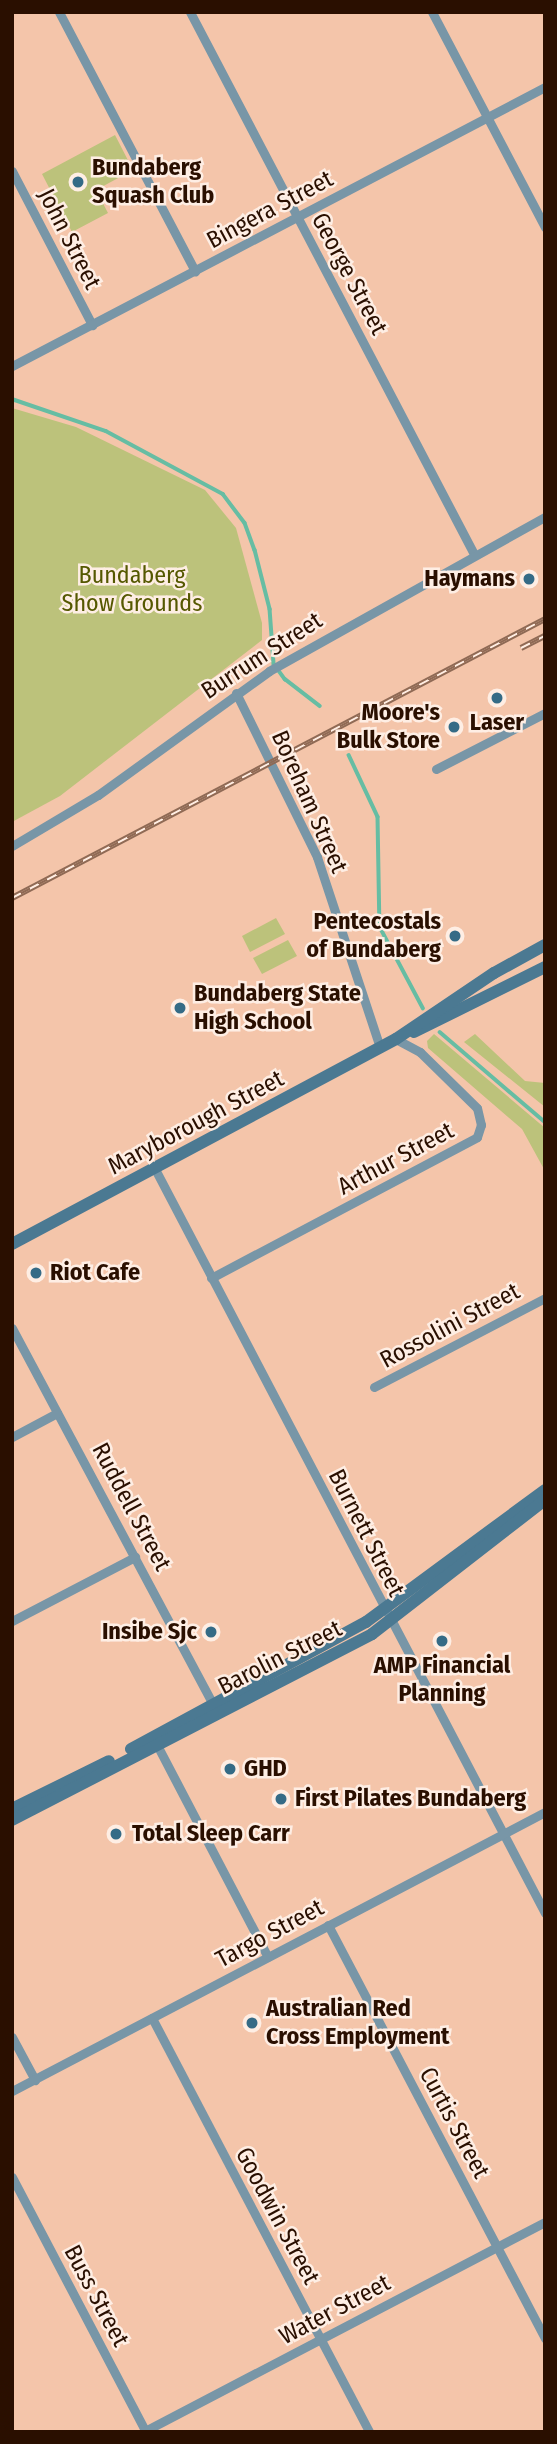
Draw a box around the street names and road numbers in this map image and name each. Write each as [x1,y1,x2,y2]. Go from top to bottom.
street label: Bingera Street [202,165,338,255]
street label: John Street [31,184,107,294]
street label: George Street [305,208,393,340]
street label: Burrum Street [196,606,328,706]
street label: Boreham Street [265,726,353,878]
street label: Maryborough Street [103,1065,289,1181]
street label: Arthur Street [333,1116,459,1202]
street label: Rossolini Street [375,1277,525,1375]
street label: Ruddell Street [85,1438,177,1576]
street label: Burnett Street [322,1465,410,1601]
street label: Barolin Street [213,1615,347,1701]
street label: Targo Street [211,1894,329,1974]
street label: Curtis Street [413,2063,495,2183]
street label: Goodwin Street [229,2143,325,2289]
street label: Buss Street [57,2240,135,2352]
street label: Water Street [275,2269,395,2351]

